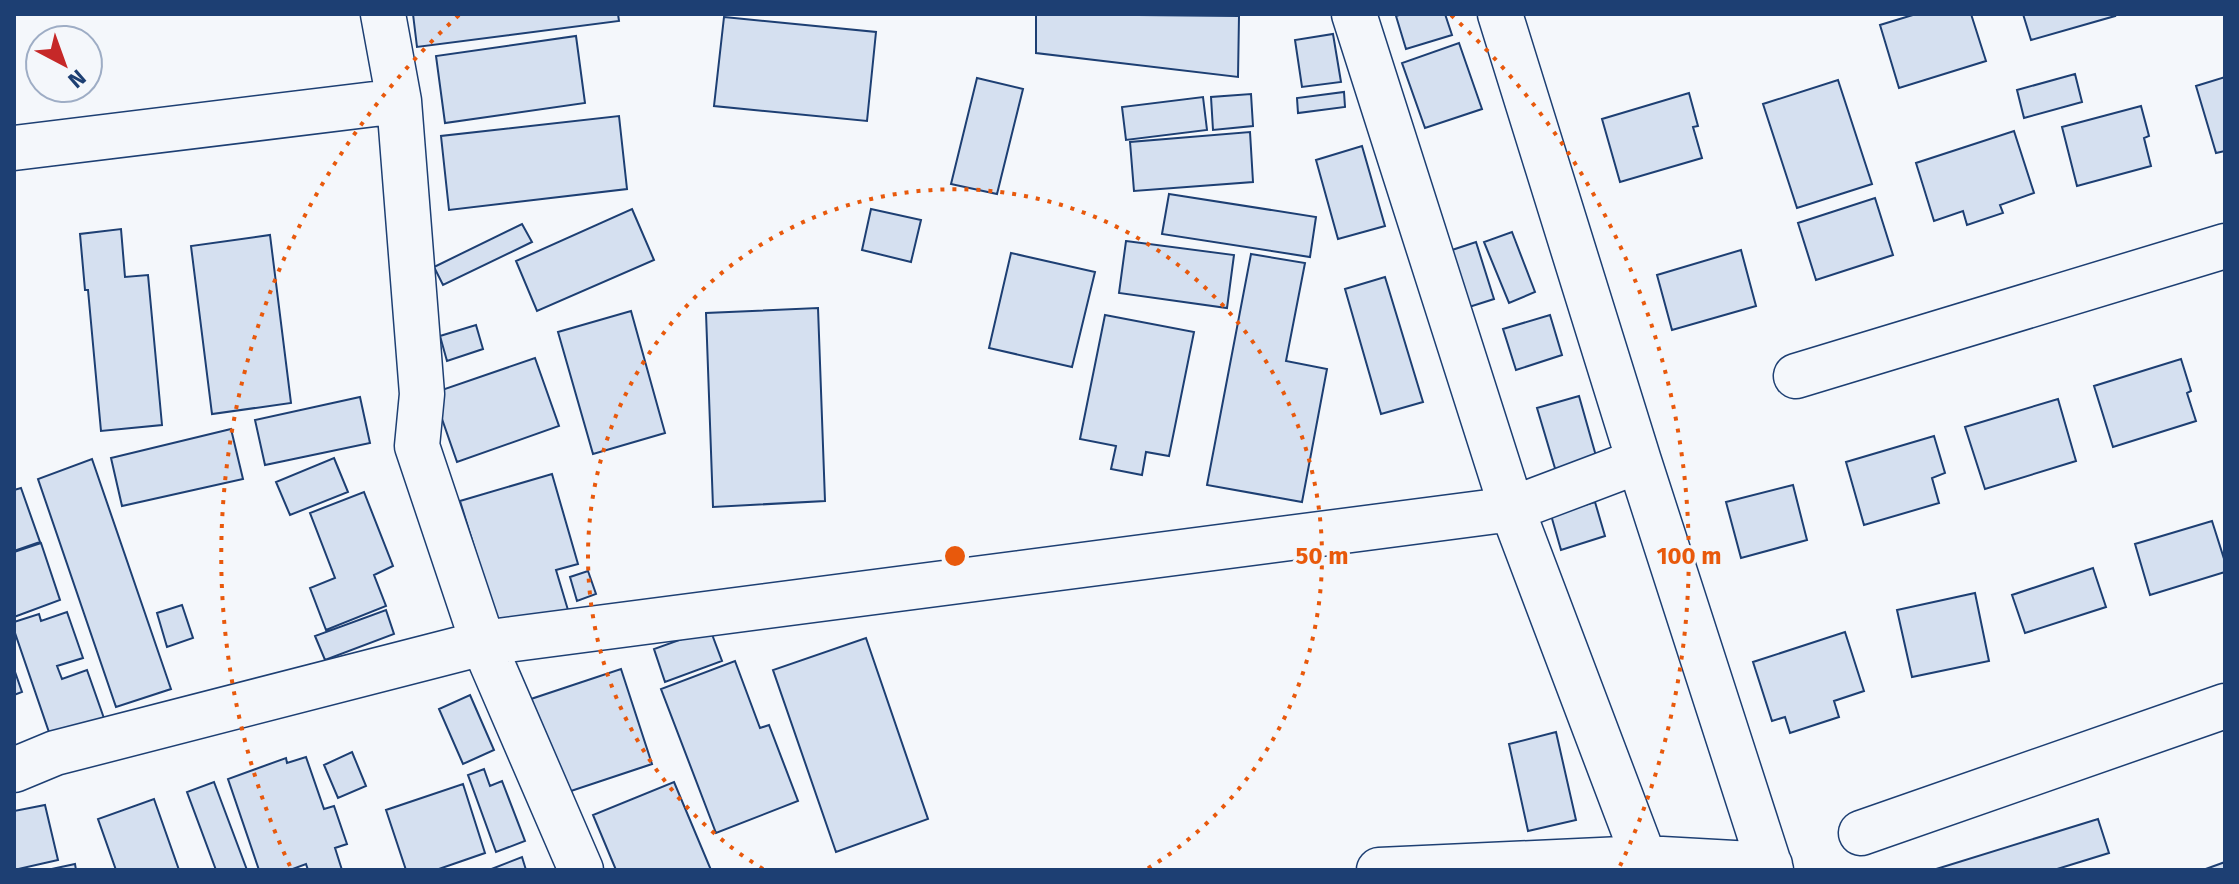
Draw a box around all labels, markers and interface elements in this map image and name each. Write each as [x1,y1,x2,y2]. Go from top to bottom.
north arrow [24,24,104,104]
text: N [62,64,91,94]
centre of rings [941,542,969,570]
text: 50 m [1296,542,1348,570]
text: 100 m [1656,542,1722,570]

